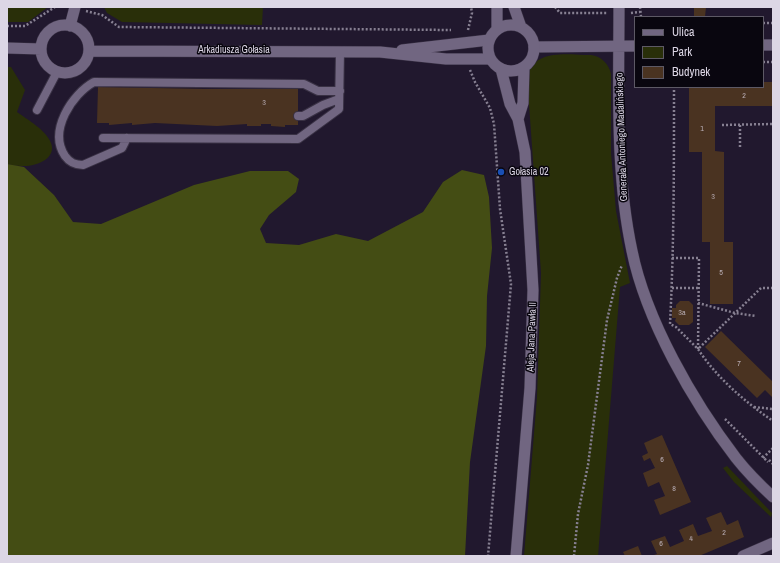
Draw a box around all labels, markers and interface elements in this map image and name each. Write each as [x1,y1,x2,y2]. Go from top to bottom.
legend [634,16,764,88]
text: Ulica [672,24,694,40]
street label: Arkadiusza Gołasia [198,44,270,56]
text: Park [672,44,692,60]
text: Budynek [672,64,710,80]
street label: Generała Antoniego Madalińskiego [614,72,630,202]
house number: 2 [742,91,746,101]
house number: 3 [262,98,266,108]
house number: 1 [700,124,704,134]
place label: Gołasia 02 [509,166,549,178]
marker: Gołasia 02 [496,167,506,177]
house number: 3 [711,192,715,202]
house number: 5 [719,268,723,278]
street label: Aleja Jana Pawła II [525,302,539,372]
house number: 3a [678,308,686,318]
house number: 7 [737,359,741,369]
house number: 6 [660,455,664,465]
house number: 8 [672,484,676,494]
house number: 2 [722,528,726,538]
house number: 4 [689,534,693,544]
house number: 6 [659,539,663,549]

